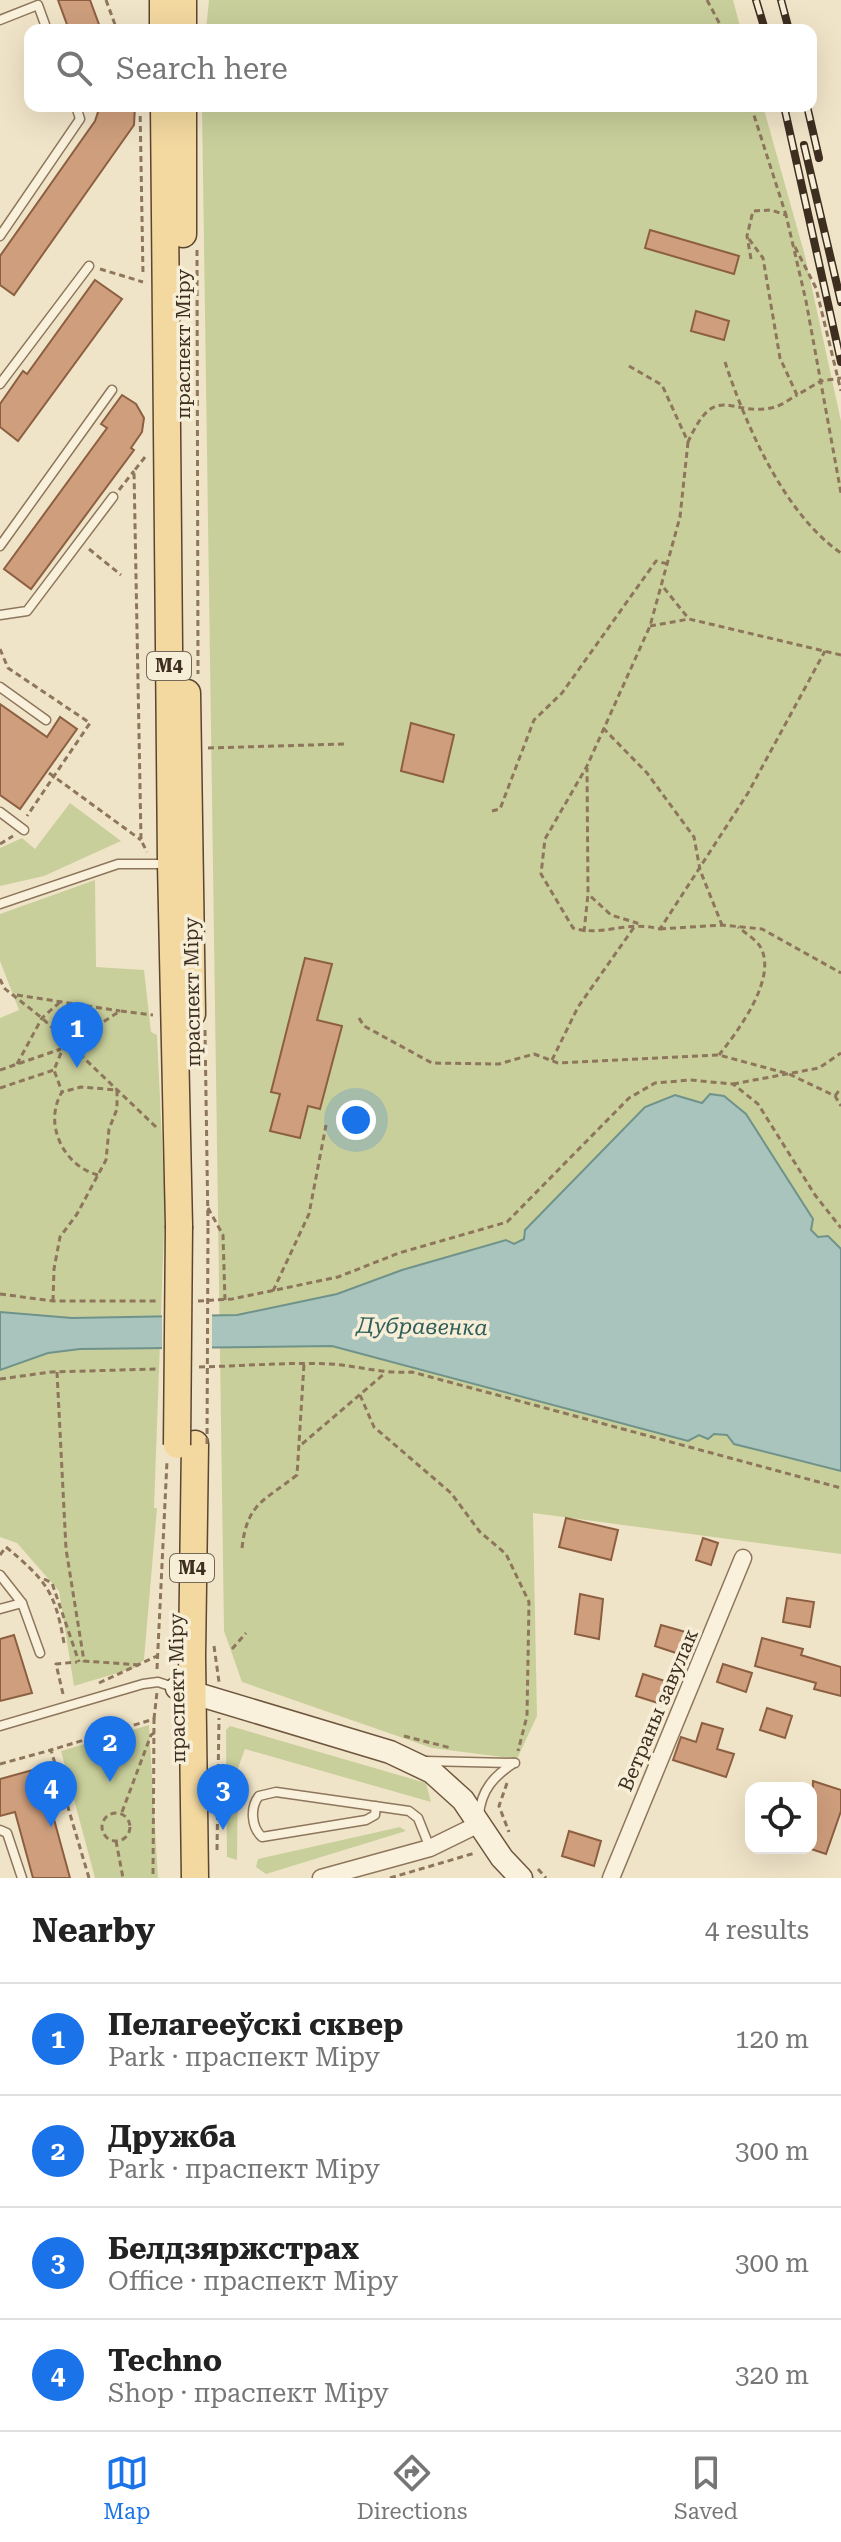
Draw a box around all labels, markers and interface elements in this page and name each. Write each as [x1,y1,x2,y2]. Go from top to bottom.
search box [24,24,817,112]
icon: search [52,46,96,90]
text: Search here [116,51,288,86]
street label: праспект Міру [171,269,195,419]
road number: М4 [147,652,191,680]
street label: праспект Міру [179,917,205,1067]
pin: 1 [51,1002,103,1068]
your location [336,1100,376,1140]
water label: Дубравенка [354,1313,488,1340]
road number: М4 [170,1554,214,1582]
street label: праспект Міру [164,1613,190,1763]
street label: Ветраны завулак [613,1625,703,1795]
pin: 2 [84,1716,136,1782]
pin: 4 [25,1761,77,1827]
pin: 3 [197,1764,249,1830]
map controls [745,1782,817,1854]
button: locate [745,1782,817,1854]
text: Nearby [32,1910,155,1950]
text: 4 results [705,1915,809,1945]
text: Пелагееўскі сквер [108,2007,403,2042]
text: 1 [51,2024,65,2054]
text: 120 m [735,2024,809,2054]
text: Park · праспект Міру [108,2042,380,2072]
text: Дружба [108,2119,236,2154]
text: 2 [51,2136,65,2166]
text: 300 m [735,2136,809,2166]
text: Park · праспект Міру [108,2154,380,2184]
text: Белдзяржстрах [108,2231,359,2266]
text: 3 [51,2248,65,2278]
text: 300 m [735,2248,809,2278]
text: Office · праспект Міру [108,2266,398,2296]
text: Techno [108,2343,222,2378]
text: 4 [51,2360,65,2390]
text: 320 m [735,2360,809,2390]
text: Shop · праспект Міру [108,2378,389,2408]
tab: Map [103,2451,150,2524]
tab: Directions [357,2451,467,2524]
tab: Saved [674,2451,738,2524]

